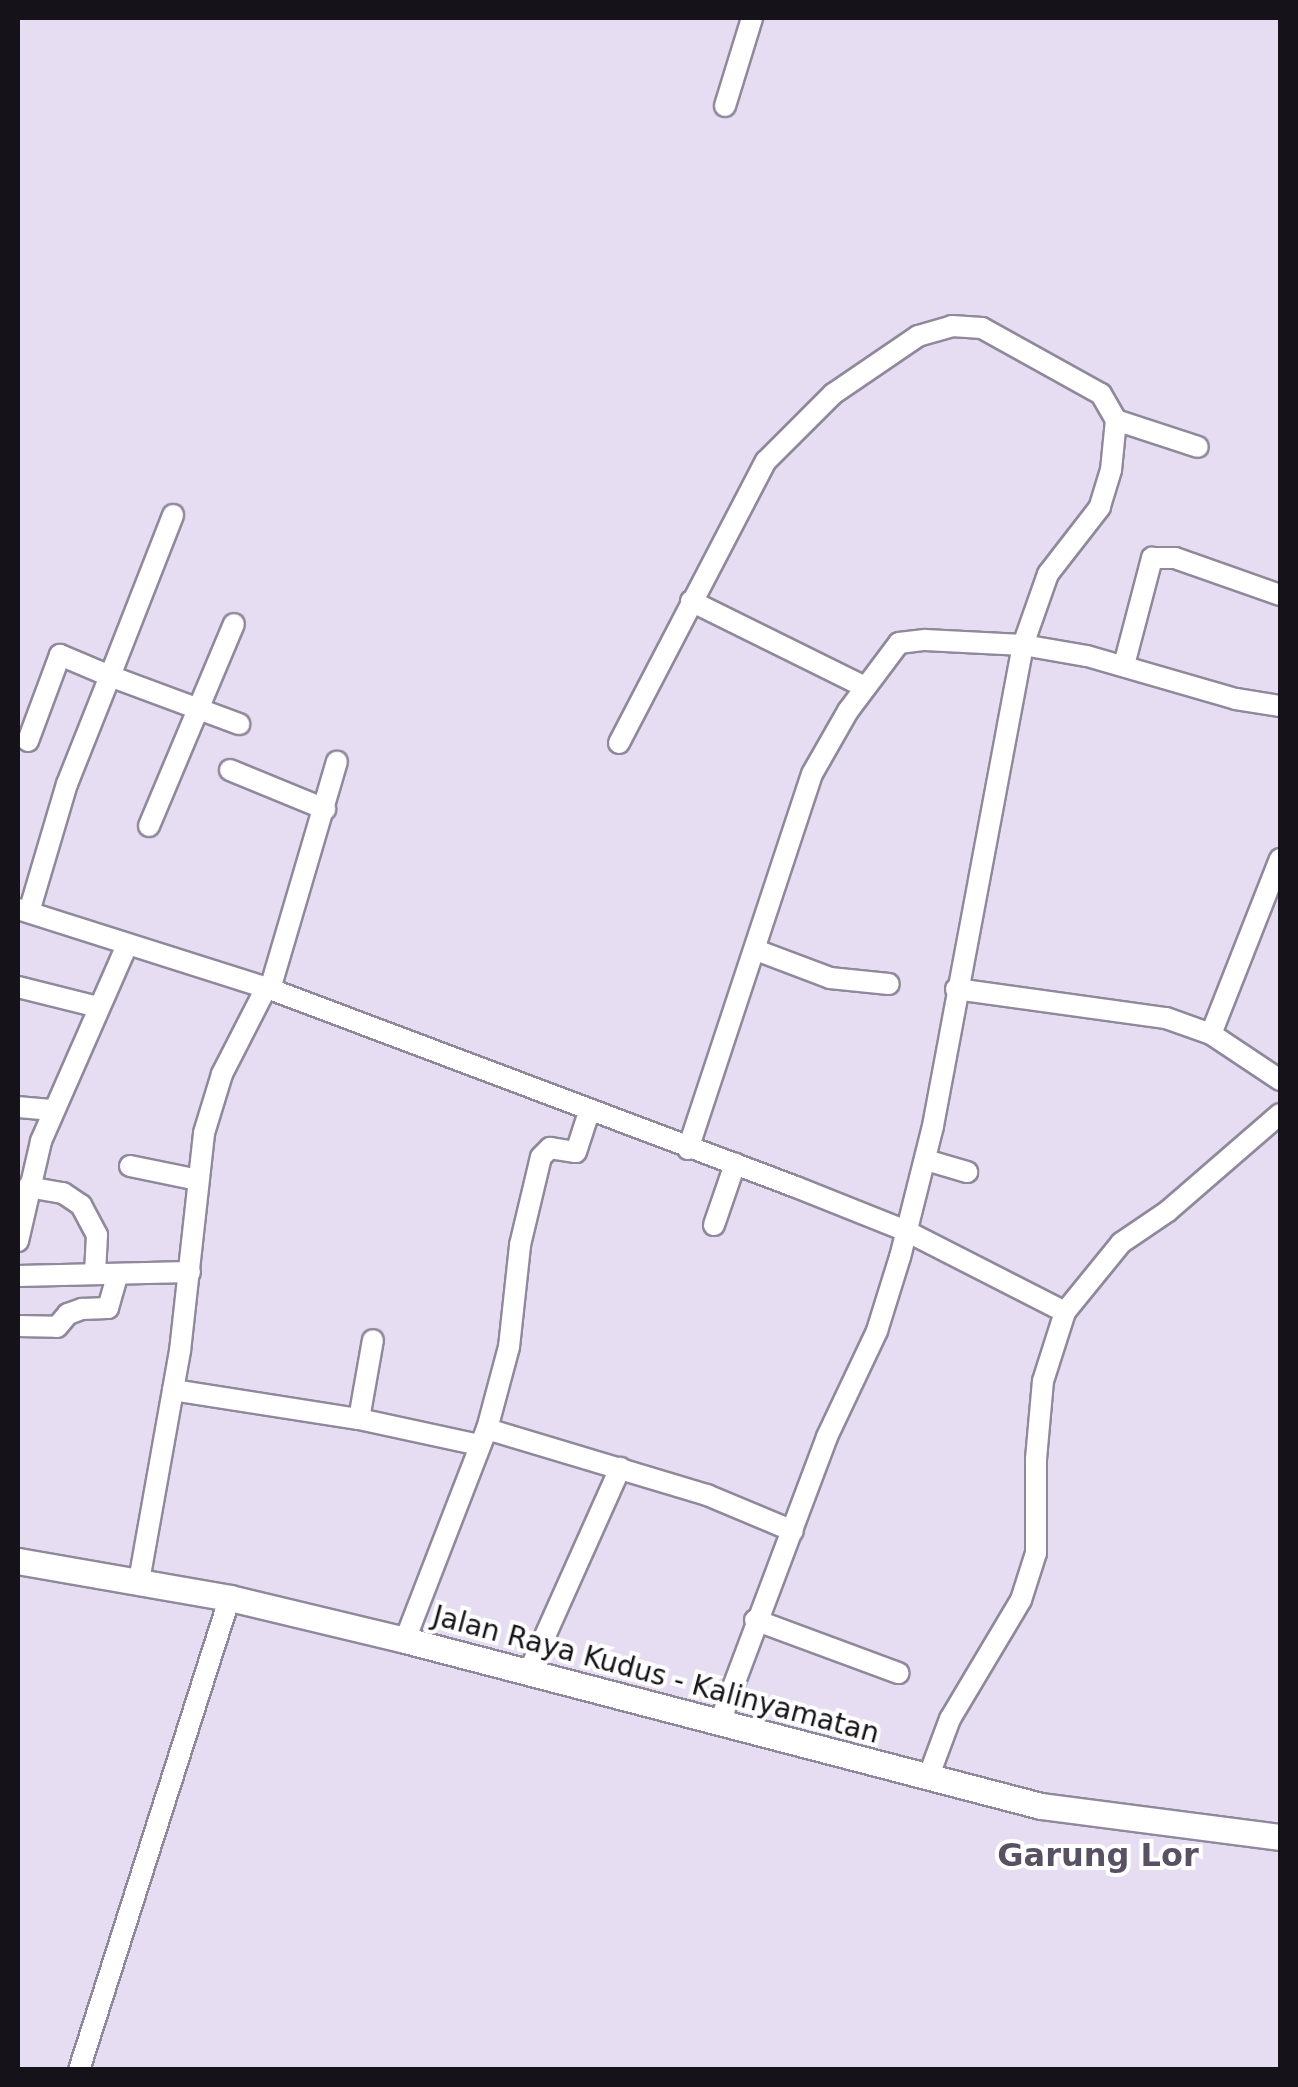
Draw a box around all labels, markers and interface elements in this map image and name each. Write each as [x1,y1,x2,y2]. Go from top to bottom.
street label: Jalan Raya Kudus - Kalinyamatan [429,1599,883,1751]
district label: Garung Lor [997,1836,1199,1874]

